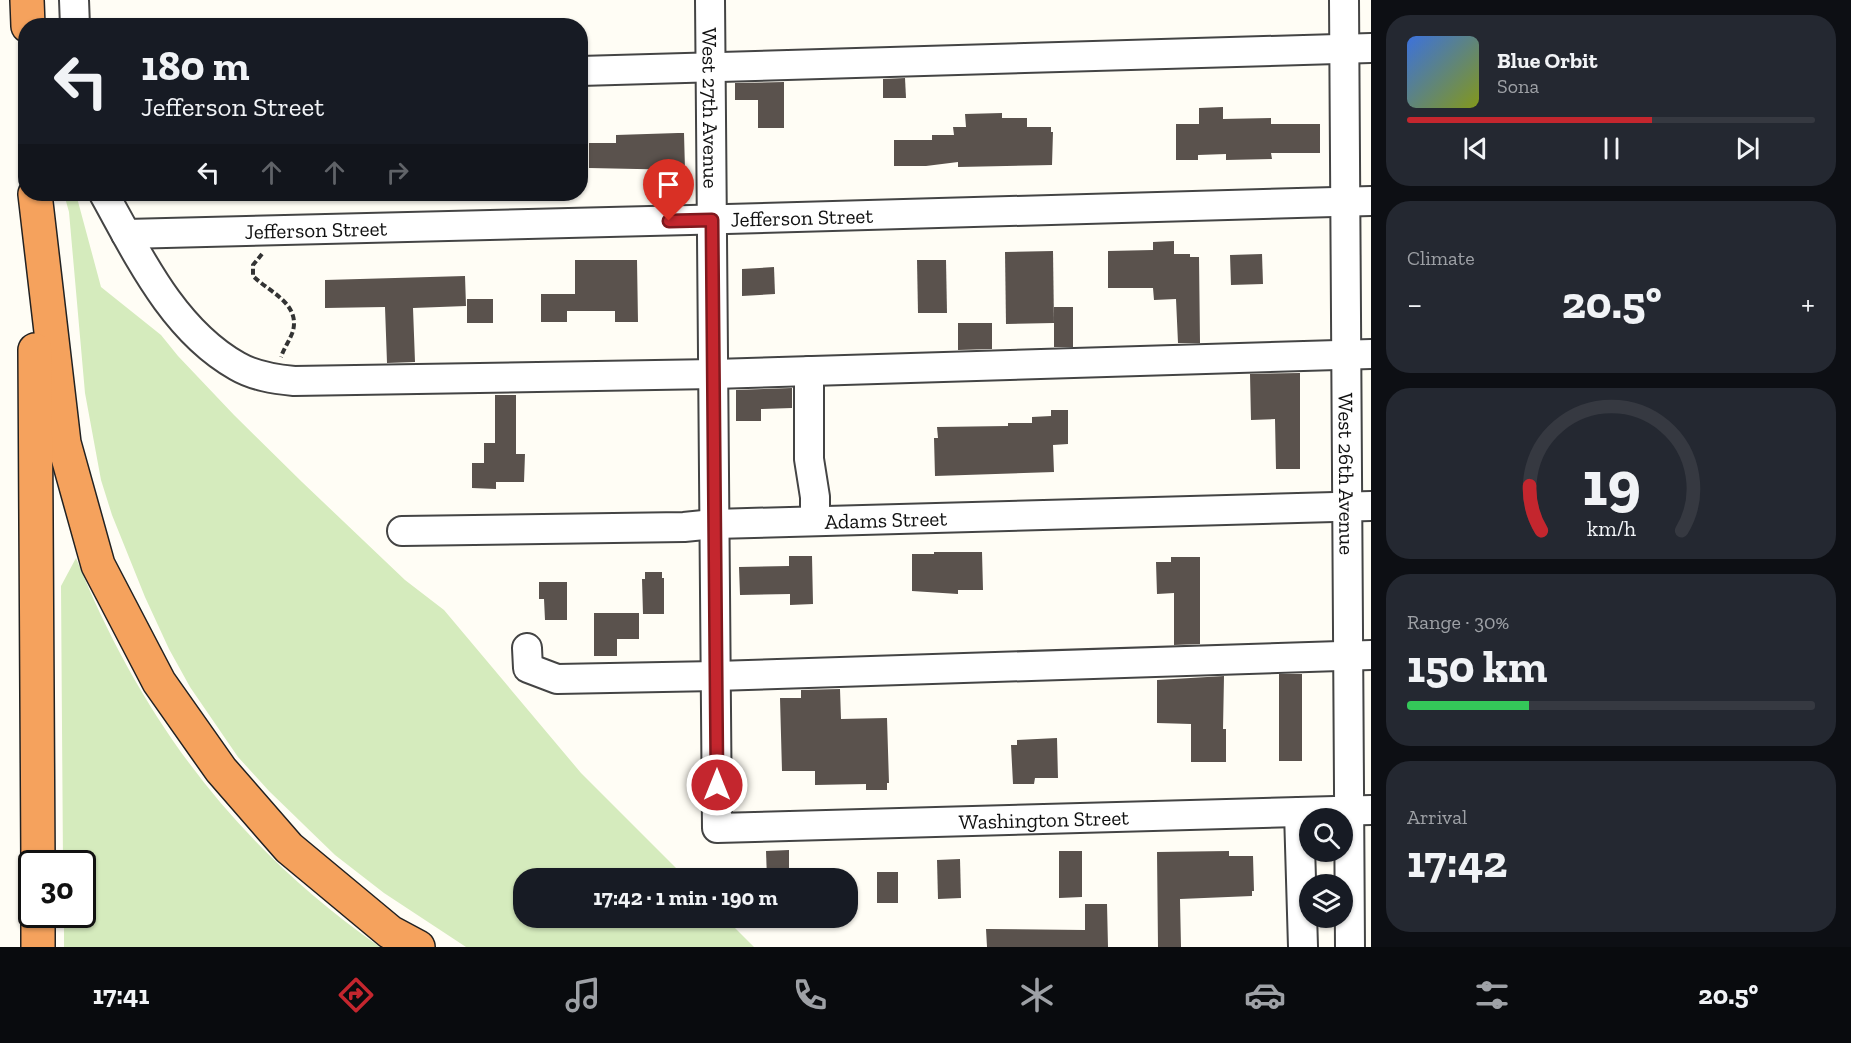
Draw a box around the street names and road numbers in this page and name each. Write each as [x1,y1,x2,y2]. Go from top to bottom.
street label: West 27th Avenue [698,27,724,189]
street label: Jefferson Street [730,202,874,231]
street label: Jefferson Street [244,215,388,244]
street label: West 26th Avenue [1334,393,1360,555]
street label: Adams Street [824,505,948,533]
street label: Washington Street [959,804,1129,834]

